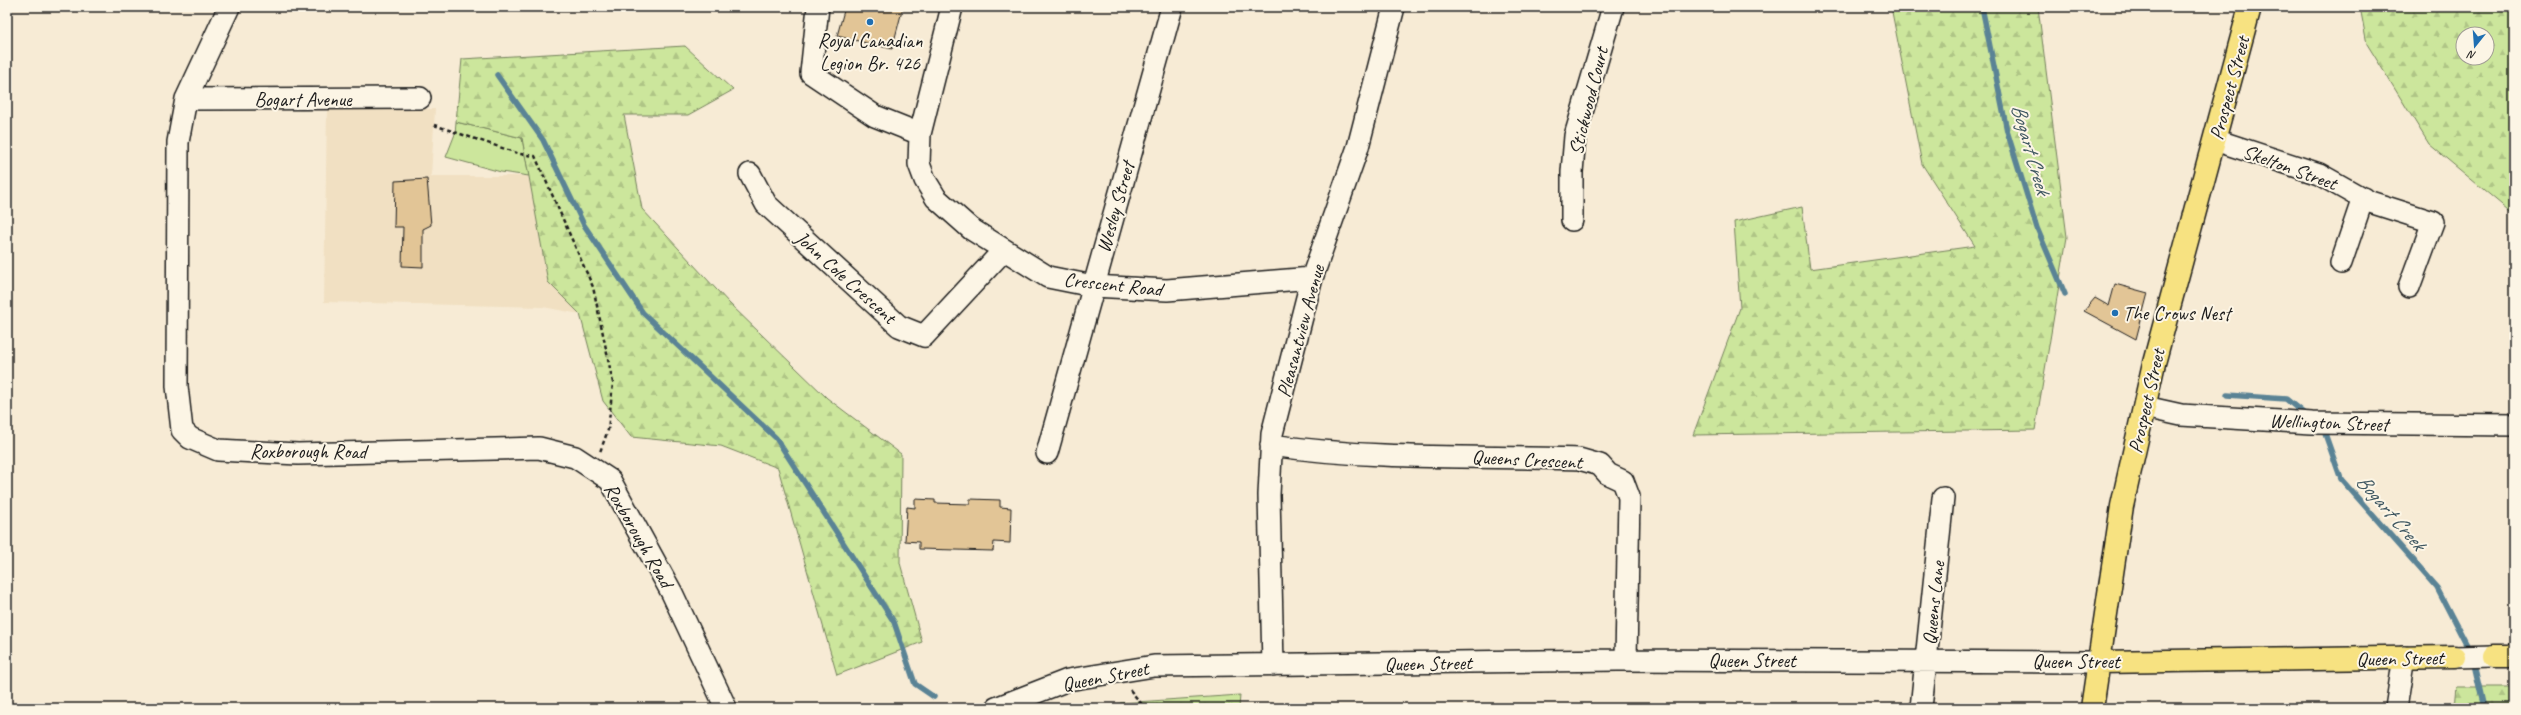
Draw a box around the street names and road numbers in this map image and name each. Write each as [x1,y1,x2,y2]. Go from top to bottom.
street label: Prospect Street [2204,31,2256,143]
street label: Stickwood Court [1563,43,1614,157]
street label: Bogart Avenue [254,87,353,112]
street label: Skelton Street [2240,139,2342,197]
street label: Wesley Street [1091,156,1141,255]
street label: John Cole Crescent [789,225,903,331]
street label: Pleasantview Avenue [1271,261,1331,400]
street label: Crescent Road [1063,267,1166,302]
street label: Prospect Street [2122,344,2171,456]
street label: Wellington Street [2269,408,2392,437]
street label: Roxborough Road [250,439,369,464]
street label: Queens Crescent [1471,444,1585,475]
street label: Roxborough Road [599,479,680,595]
street label: Queens Lane [1917,559,1950,646]
street label: Queen Street [2356,645,2446,672]
street label: Queen Street [1708,648,1798,673]
street label: Queen Street [2032,649,2122,674]
street label: Queen Street [1384,650,1474,677]
street label: Queen Street [1060,655,1153,697]

